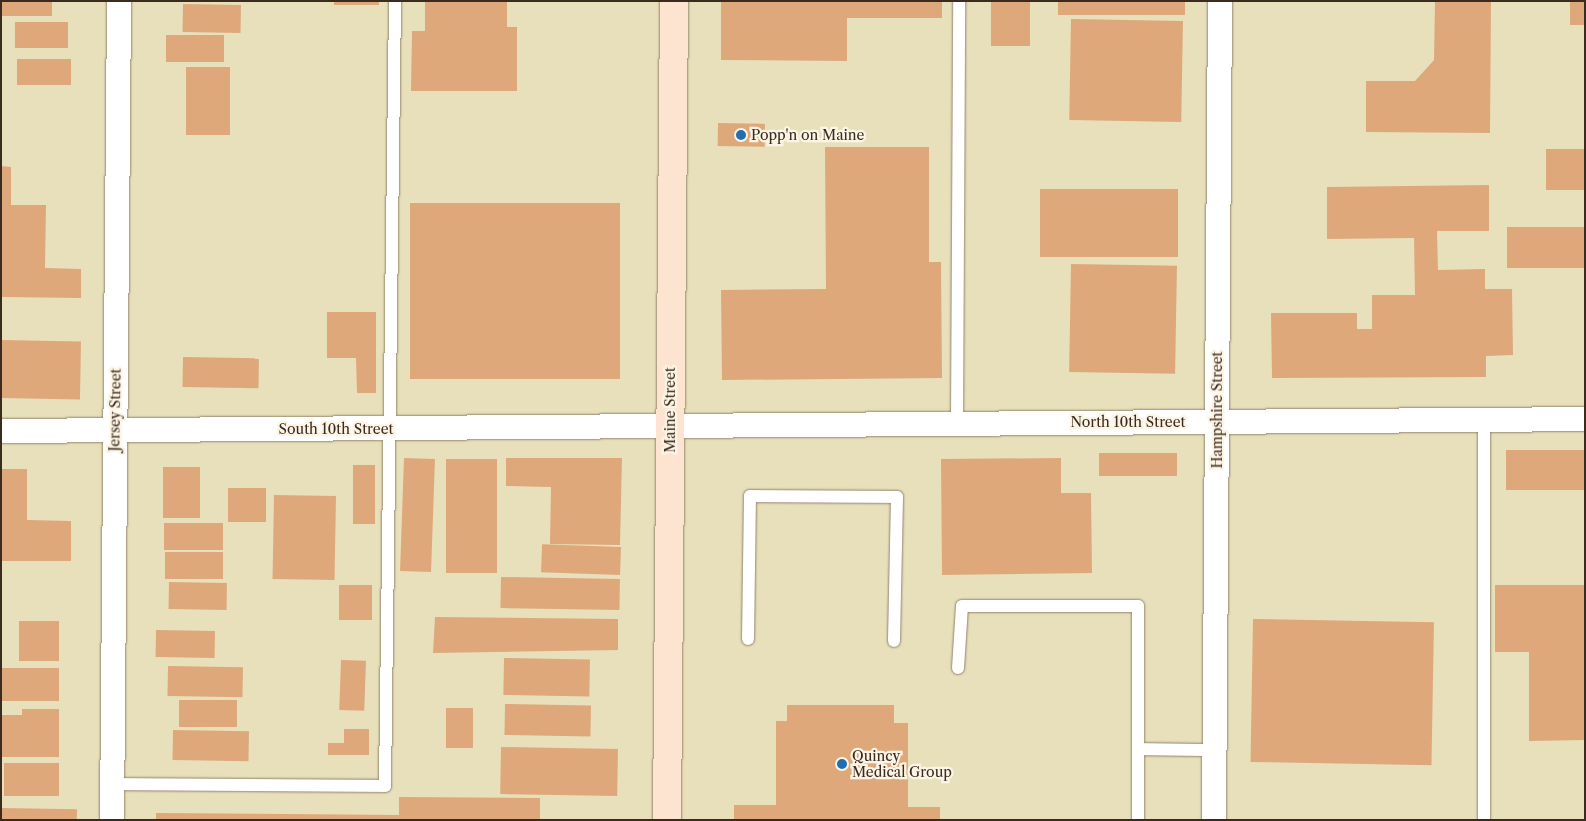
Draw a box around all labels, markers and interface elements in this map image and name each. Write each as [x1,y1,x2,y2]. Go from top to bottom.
place label: Popp'n on Maine [751,127,864,143]
marker: Popp'n on Maine [735,129,747,141]
street label: Hampshire Street [1209,351,1225,469]
street label: Maine Street [662,367,678,453]
street label: Jersey Street [106,368,124,452]
street label: North 10th Street [1070,414,1186,430]
street label: South 10th Street [279,421,393,437]
place label: Quincy Medical Group [852,748,952,780]
marker: Quincy Medical Group [836,758,848,770]

